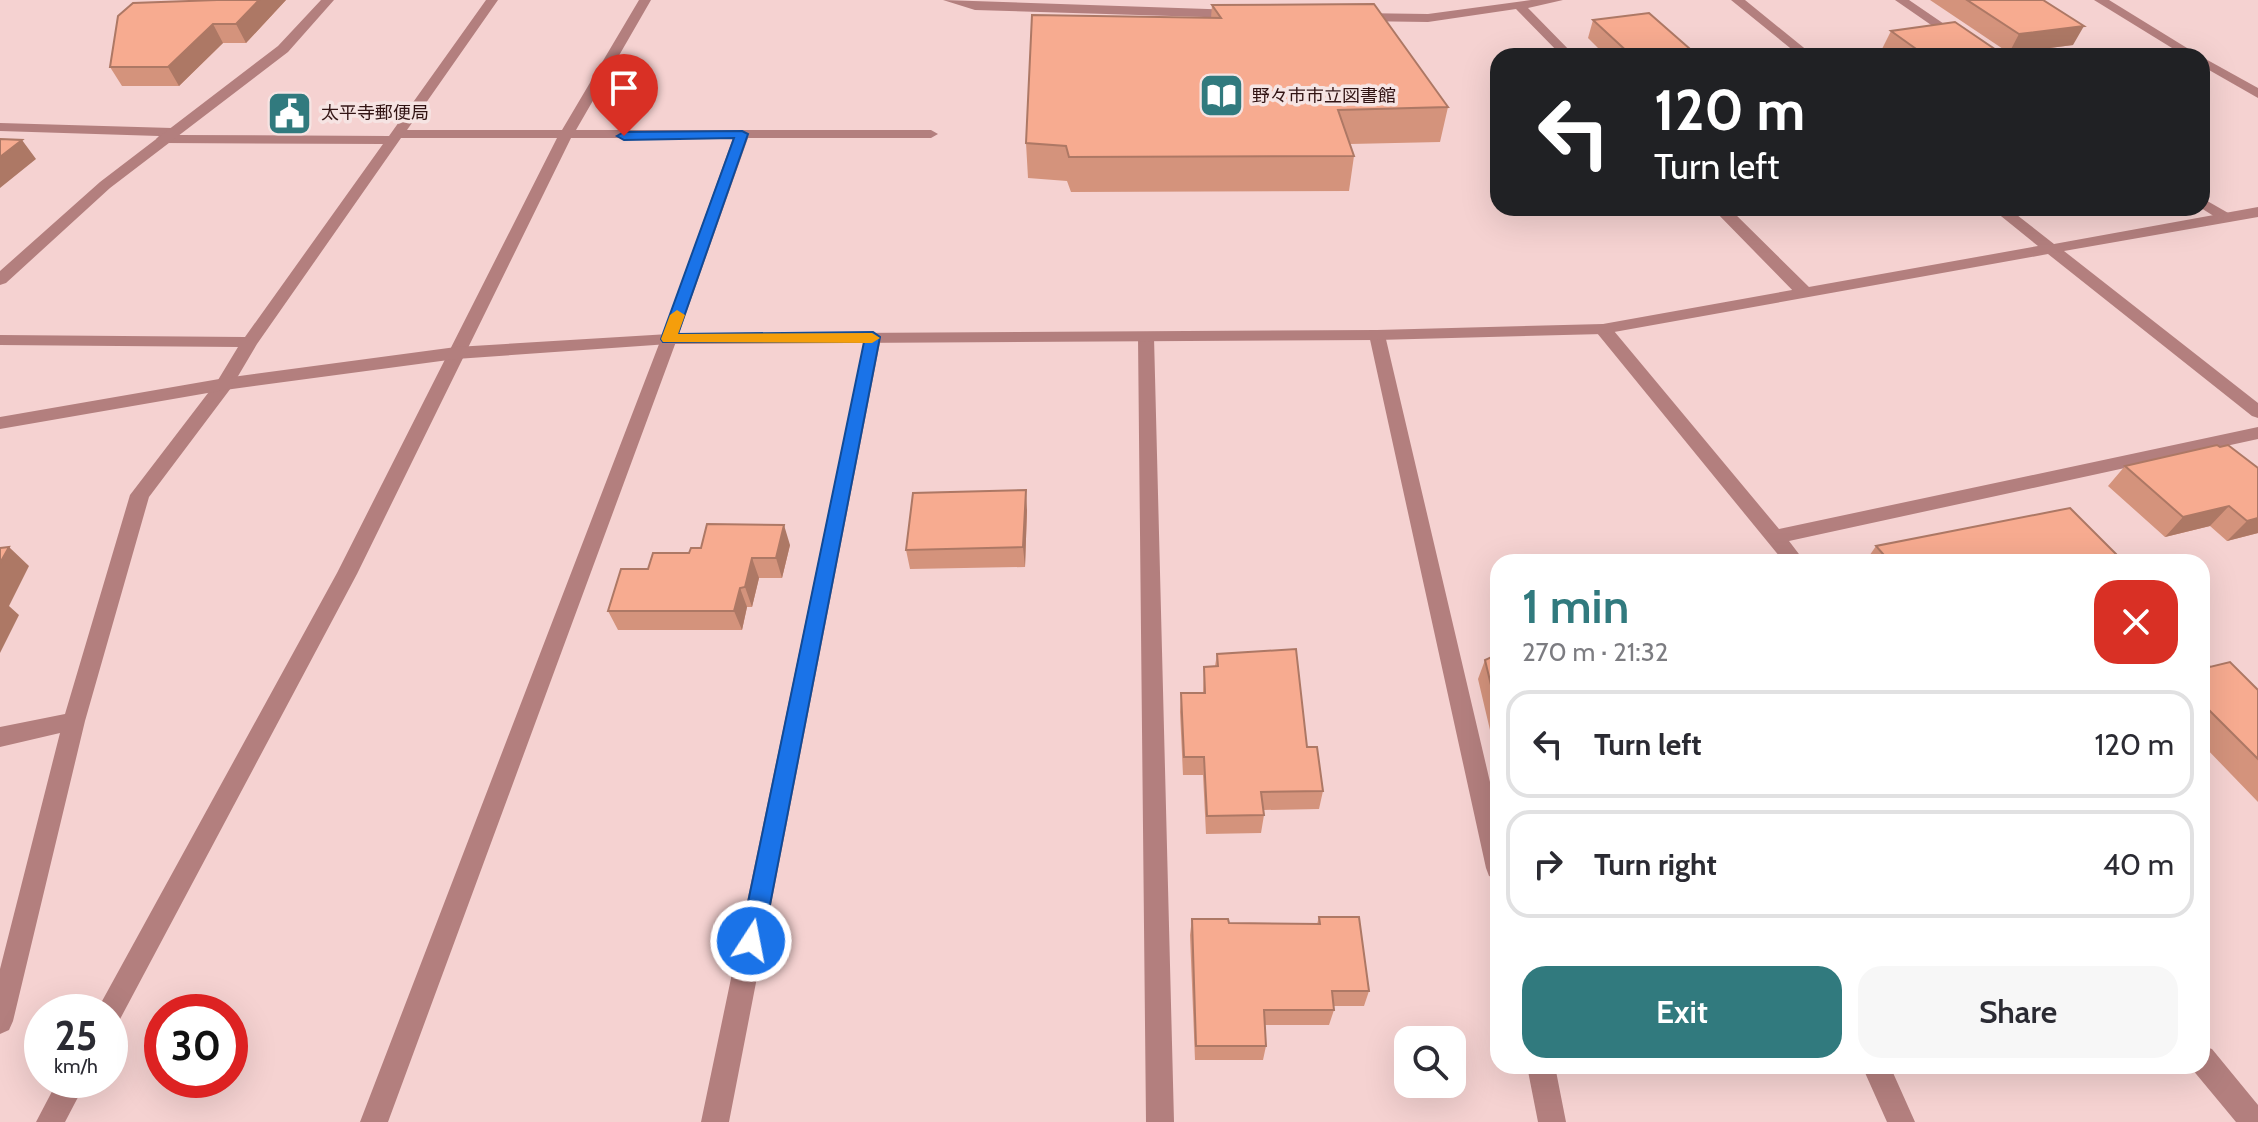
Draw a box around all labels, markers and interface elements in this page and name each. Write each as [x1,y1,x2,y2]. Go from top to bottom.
pin [590,54,658,136]
icon: arrive [602,66,646,110]
library icon: 野々市市立図書館 [1197,72,1245,120]
text: 120 m [1654,76,1805,144]
icon: left [1522,80,1626,184]
place label: 野々市市立図書館 [1252,85,1396,107]
public building icon: 太平寺郵便局 [266,89,314,137]
place label: 太平寺郵便局 [321,102,429,124]
text: Turn left [1654,144,1779,188]
text: 1 min [1522,577,1629,635]
button: close [2094,580,2178,664]
text: 270 m · 21:32 [1522,636,1668,668]
icon: left [1526,722,1570,766]
text: Turn left [1594,726,1702,763]
text: 120 m [2094,726,2174,763]
icon: right [1526,842,1570,886]
text: Turn right [1594,846,1717,883]
text: 40 m [2103,846,2174,883]
position arrow [709,899,793,983]
button: Exit [1522,966,1842,1058]
button: Share [1858,966,2178,1058]
speed limit sign: 30 [144,994,248,1098]
text: 25 [55,1011,97,1060]
map controls [1394,1026,1466,1098]
button: search [1394,1026,1466,1098]
text: km/h [54,1054,98,1078]

